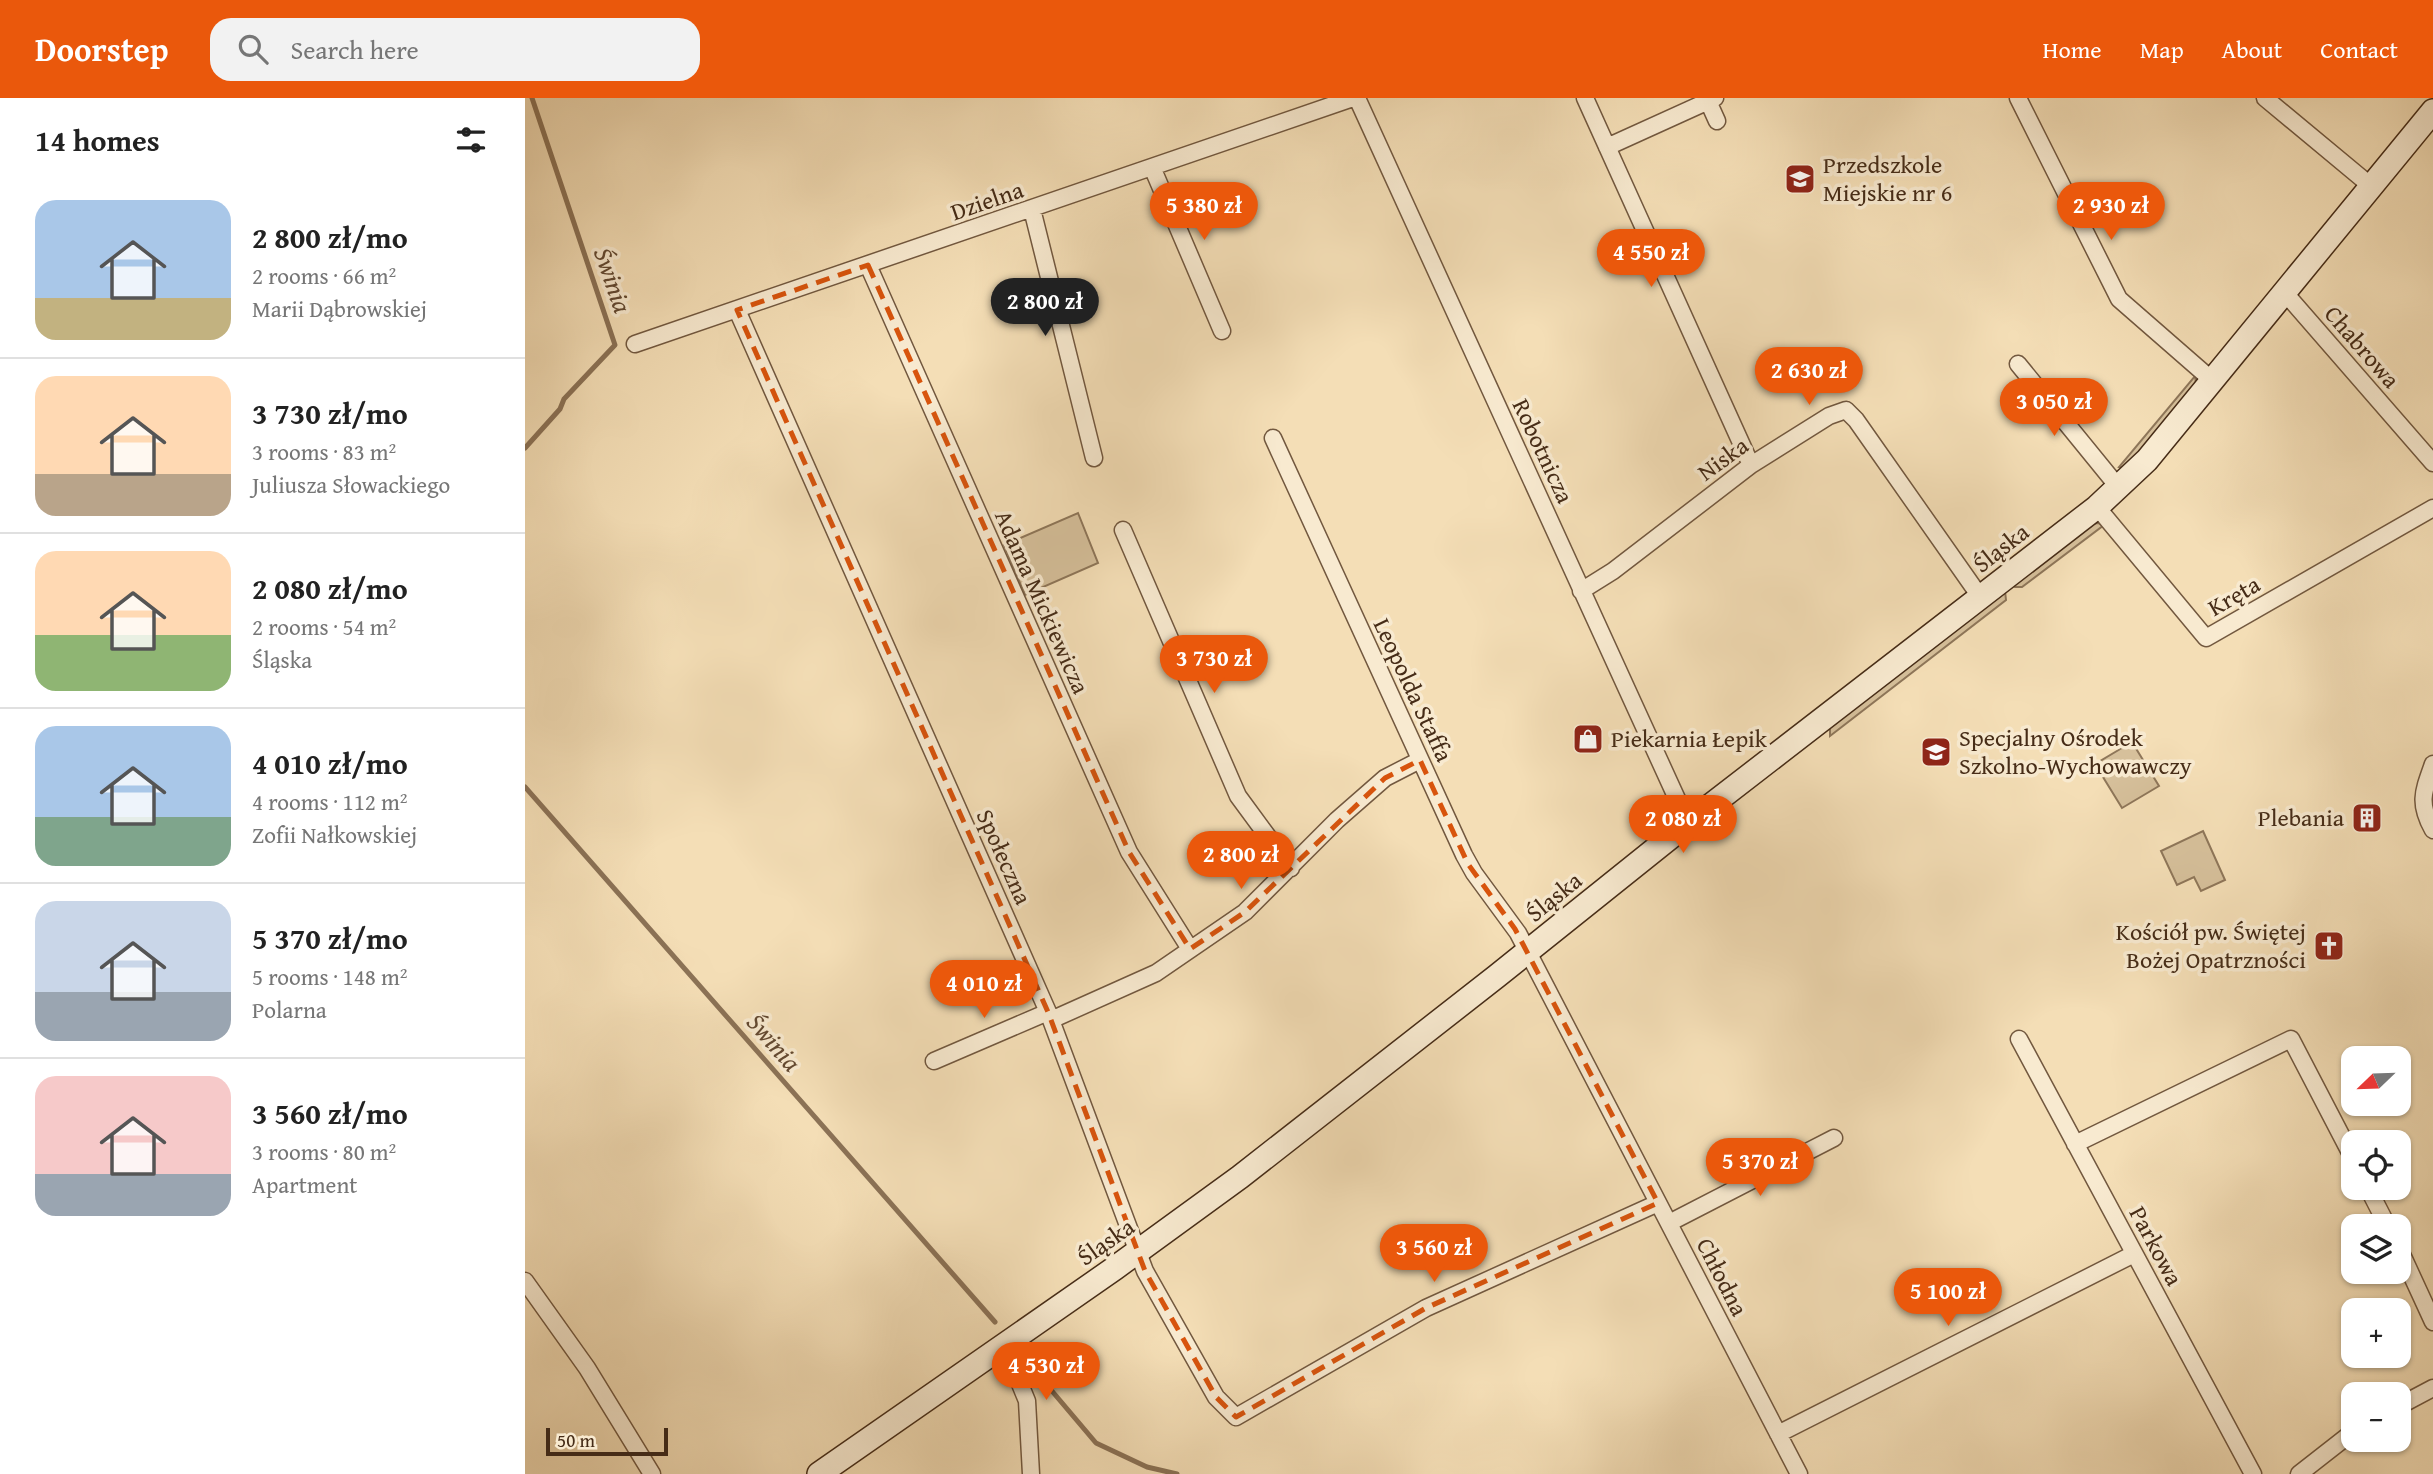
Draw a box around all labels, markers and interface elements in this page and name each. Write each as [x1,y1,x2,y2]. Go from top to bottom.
search box [210,18,700,81]
text: Doorstep [35,25,168,73]
icon: search [234,30,272,68]
text: Search here [290,30,419,69]
text: Home [2043,32,2102,67]
text: Map [2140,32,2184,67]
text: About [2222,32,2282,67]
text: Contact [2320,32,2398,67]
text: 14 homes [35,118,160,162]
icon: filters [452,121,490,159]
place label: Przedszkole Miejskie nr 6 [1823,147,1952,210]
school or university icon: Przedszkole Miejskie nr 6 [1783,162,1817,196]
street label: Dzielna [946,172,1028,229]
pin: 5 380 zł [1132,183,1276,242]
pin: 2 930 zł [2039,183,2183,242]
text: 5 380 zł [1166,188,1242,221]
text: 2 930 zł [2073,188,2149,221]
text: 2 800 zł/mo [252,215,408,259]
icon: home [91,228,175,312]
pin: 4 550 zł [1579,230,1723,289]
text: 4 550 zł [1613,235,1689,268]
water label: Świnia [584,242,643,318]
text: 2 rooms · 66 m² [252,259,396,292]
pin: 2 800 zł [973,278,1117,338]
text: 2 800 zł [1007,284,1083,317]
text: Marii Dąbrowskiej [252,292,427,325]
street label: Chabrowa [2316,298,2409,396]
pin: 2 630 zł [1737,348,1881,407]
text: 2 630 zł [1771,353,1847,386]
pin: 3 050 zł [1982,378,2126,438]
text: 3 050 zł [2016,384,2092,417]
text: 3 730 zł/mo [252,391,408,435]
street label: Robotnicza [1504,393,1583,509]
icon: home [91,404,175,488]
street label: Niska [1690,428,1756,489]
text: 3 rooms · 83 m² [252,435,396,468]
text: Juliusza Słowackiego [252,468,450,501]
street label: Adama Mickiewicza [986,504,1099,700]
street label: Śląska [1965,514,2037,581]
text: 2 080 zł/mo [252,566,408,610]
street label: Kręta [2201,566,2267,625]
icon: home [91,579,175,663]
text: 2 rooms · 54 m² [252,610,396,643]
street label: Leopolda Staffa [1365,612,1462,768]
pin: 3 730 zł [1142,636,1286,695]
text: 3 730 zł [1176,641,1252,674]
text: Śląska [252,643,312,676]
place label: Specjalny Ośrodek Szkolno-Wychowawczy [1959,720,2192,783]
place label: Piekarnia Łepik [1611,721,1768,756]
shop icon: Piekarnia Łepik [1571,722,1605,756]
school or university icon: Specjalny Ośrodek Szkolno-Wychowawczy [1919,735,1953,769]
text: 4 010 zł/mo [252,741,408,785]
icon: home [91,754,175,838]
text: 4 rooms · 112 m² [252,785,407,818]
pin: 2 080 zł [1611,796,1755,855]
place label: Plebania [2258,800,2345,835]
text: 2 080 zł [1645,801,1721,834]
building icon: Plebania [2350,801,2384,835]
street label: Społeczna [968,803,1041,911]
text: Zofii Nałkowskiej [252,818,417,851]
pin: 2 800 zł [1169,832,1313,891]
text: 2 800 zł [1203,837,1279,870]
street label: Śląska [1518,863,1590,930]
place label: Kościół pw. Świętej Bożej Opatrzności [2116,914,2306,977]
text: 5 370 zł/mo [252,916,408,960]
icon: home [91,929,175,1013]
church icon: Kościół pw. Świętej Bożej Opatrzności [2312,929,2346,963]
text: 5 rooms · 148 m² [252,960,407,993]
pin: 4 010 zł [912,960,1056,1020]
text: 4 010 zł [946,966,1022,999]
text: Polarna [252,993,327,1026]
water label: Świnia [738,1004,811,1080]
north arrow [2341,1046,2411,1116]
map controls [2341,1046,2411,1452]
text: 3 560 zł/mo [252,1091,408,1135]
icon: home [91,1104,175,1188]
button: locate [2341,1130,2411,1200]
text: 3 rooms · 80 m² [252,1135,396,1168]
pin: 5 370 zł [1688,1138,1832,1198]
text: 5 370 zł [1722,1144,1798,1177]
text: Apartment [252,1168,357,1201]
street label: Parkowa [2121,1200,2192,1292]
street label: Śląska [1070,1209,1142,1274]
button: layers [2341,1214,2411,1284]
pin: 3 560 zł [1362,1224,1506,1284]
text: 3 560 zł [1396,1230,1472,1263]
street label: Chłodna [1688,1232,1757,1322]
pin: 5 100 zł [1876,1268,2020,1328]
text: 5 100 zł [1910,1274,1986,1307]
button: + [2341,1298,2411,1368]
pin: 4 530 zł [974,1342,1118,1402]
text: 4 530 zł [1008,1348,1084,1381]
button: − [2341,1382,2411,1452]
scale bar [546,1425,669,1457]
text: 50 m [557,1426,595,1454]

